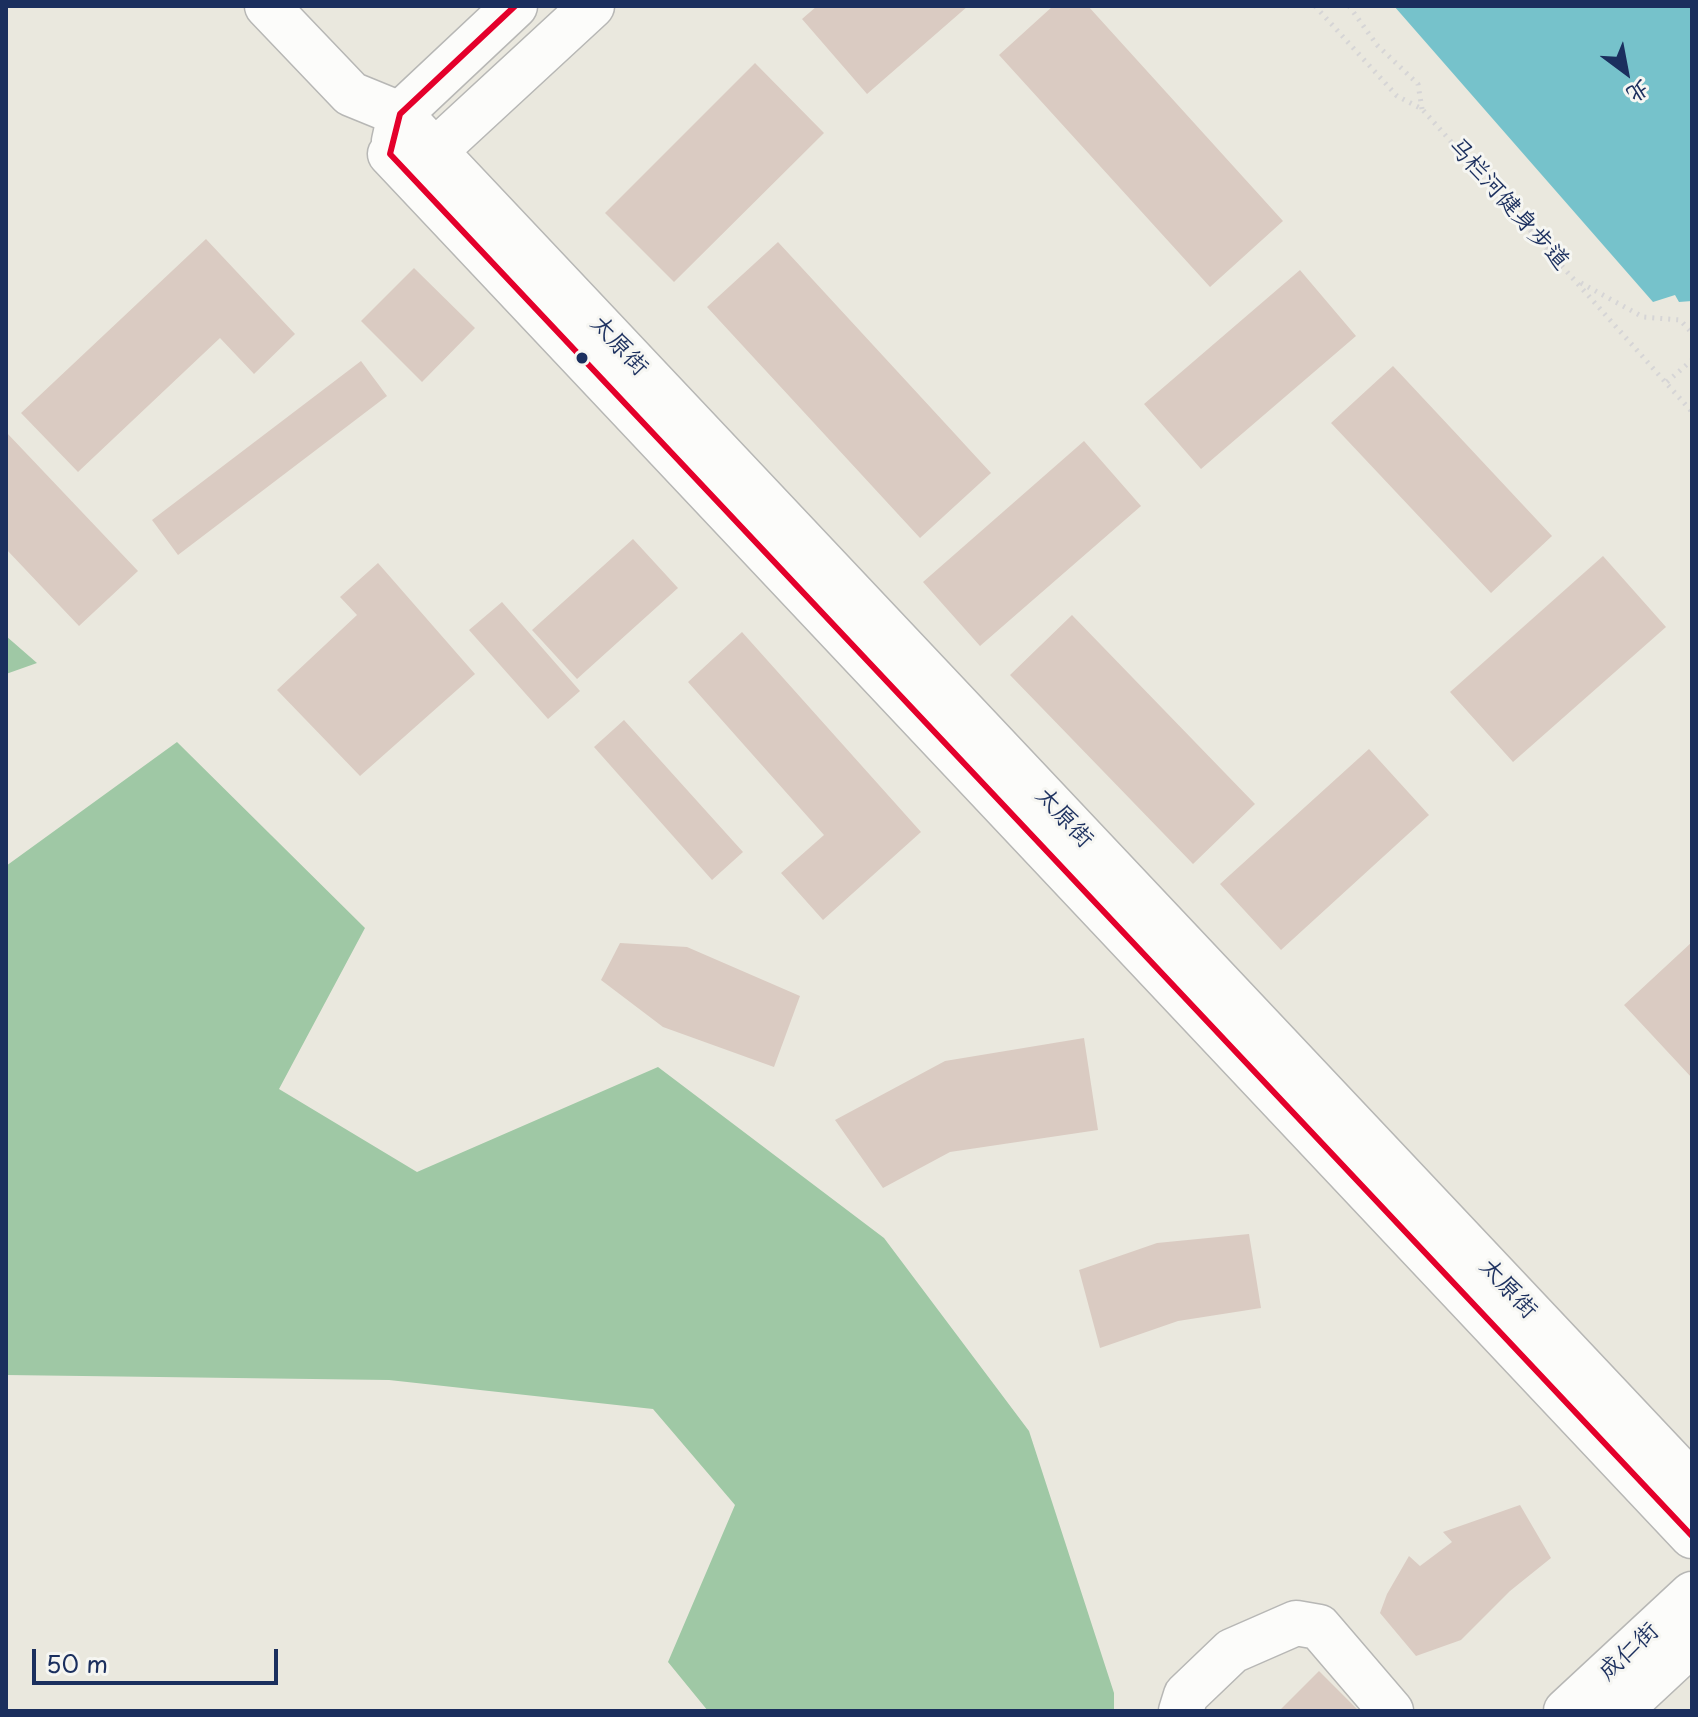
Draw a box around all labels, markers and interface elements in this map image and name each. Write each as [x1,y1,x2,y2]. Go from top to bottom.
north arrow [1586,32,1666,112]
text: 北 [1621,73,1657,113]
street label: 马栏河健身步道 [1441,132,1575,276]
street label: 太原街 [584,310,654,382]
unlabelled marker [574,350,590,366]
street label: 太原街 [1029,782,1099,854]
street label: 太原街 [1473,1253,1543,1325]
street label: 成仁街 [1593,1617,1665,1687]
scale bar [36,1633,282,1683]
text: 50 m [46,1645,108,1681]

